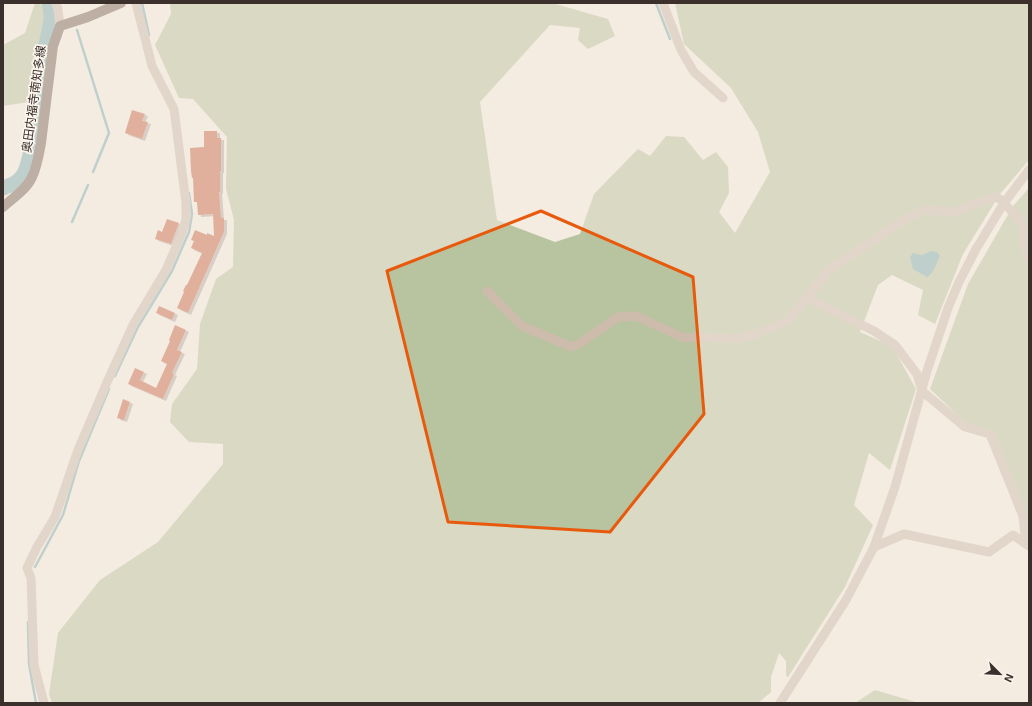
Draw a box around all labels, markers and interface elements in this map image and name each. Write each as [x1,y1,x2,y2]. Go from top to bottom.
street label: 奥田内福寺南知多線 [19,45,47,153]
north arrow [980,654,1020,694]
text: N [1002,672,1017,685]

